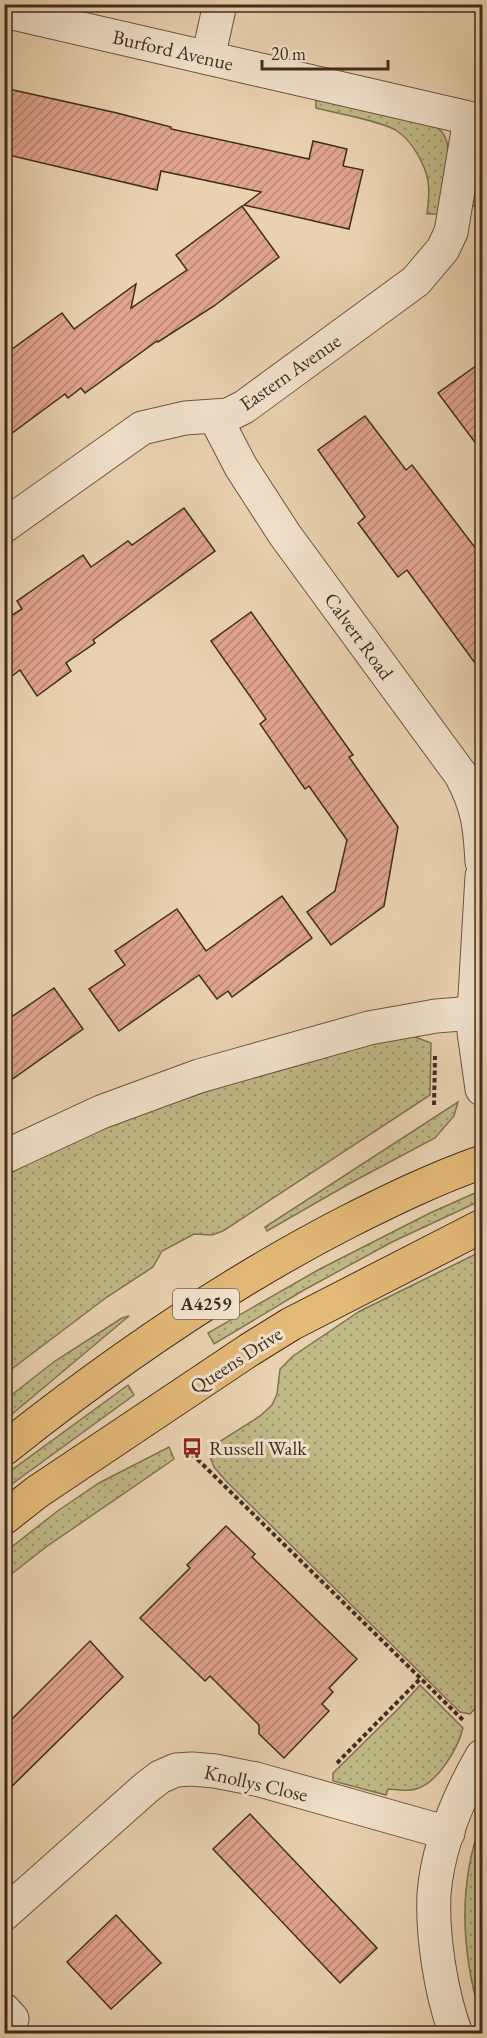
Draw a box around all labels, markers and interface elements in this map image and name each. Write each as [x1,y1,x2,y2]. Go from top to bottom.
street label: Burford Avenue [110,24,236,77]
scale bar [262,33,388,71]
text: 20 m [271,42,306,65]
street label: Eastern Avenue [234,327,346,416]
street label: Calvert Road [319,587,400,686]
road number: A4259 [173,1289,239,1319]
street label: Queens Drive [185,1320,287,1399]
place label: Russell Walk [209,1435,307,1461]
bus stop icon: Russell Walk [180,1436,204,1460]
street label: Knollys Close [202,1758,311,1808]

